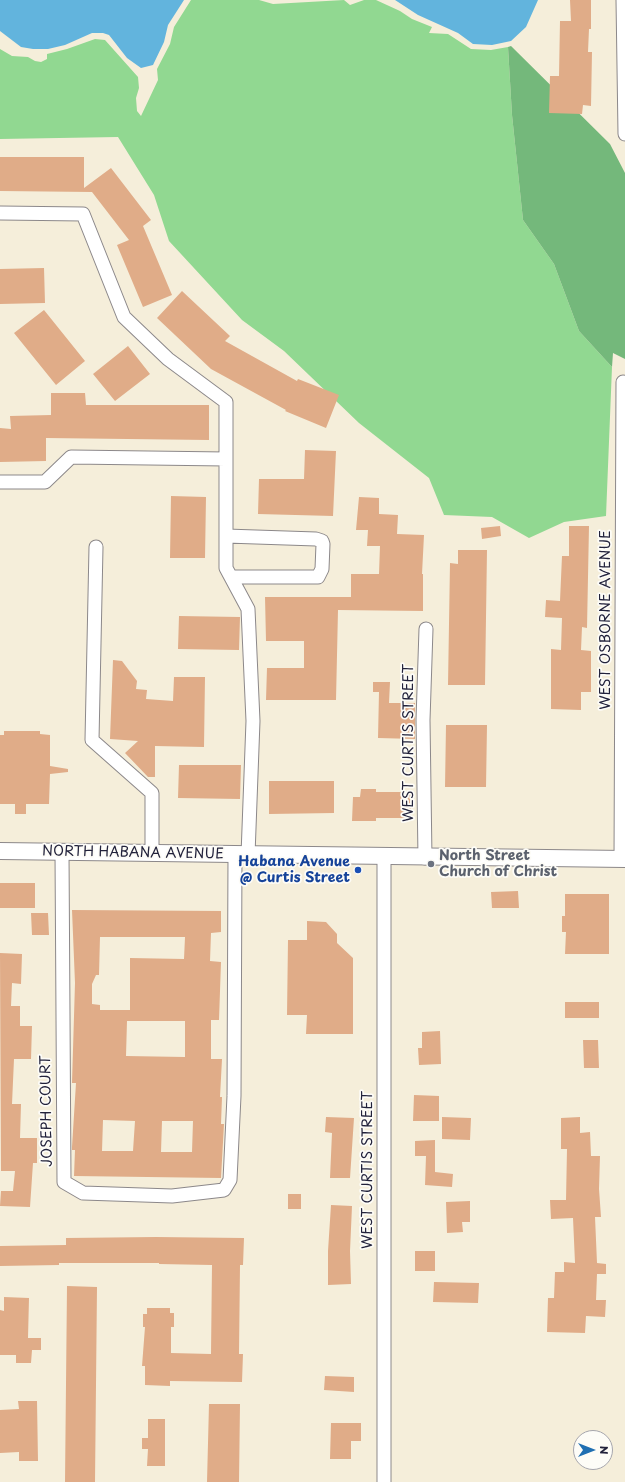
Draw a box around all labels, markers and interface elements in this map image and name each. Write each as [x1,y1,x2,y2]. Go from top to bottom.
street label: WEST OSBORNE AVENUE [598,530,614,710]
street label: WEST CURTIS STREET [401,664,417,822]
street label: NORTH HABANA AVENUE [42,843,224,863]
place label: North Street Church of Christ [439,848,557,880]
place label: Habana Avenue @ Curtis Street [238,854,350,886]
marker: North Street Church of Christ [426,859,436,869]
marker: Habana Avenue @ Curtis Street [353,865,363,875]
street label: JOSEPH COURT [38,1055,56,1167]
street label: WEST CURTIS STREET [360,1091,376,1249]
north arrow [573,1430,613,1470]
text: N [596,1446,613,1454]

